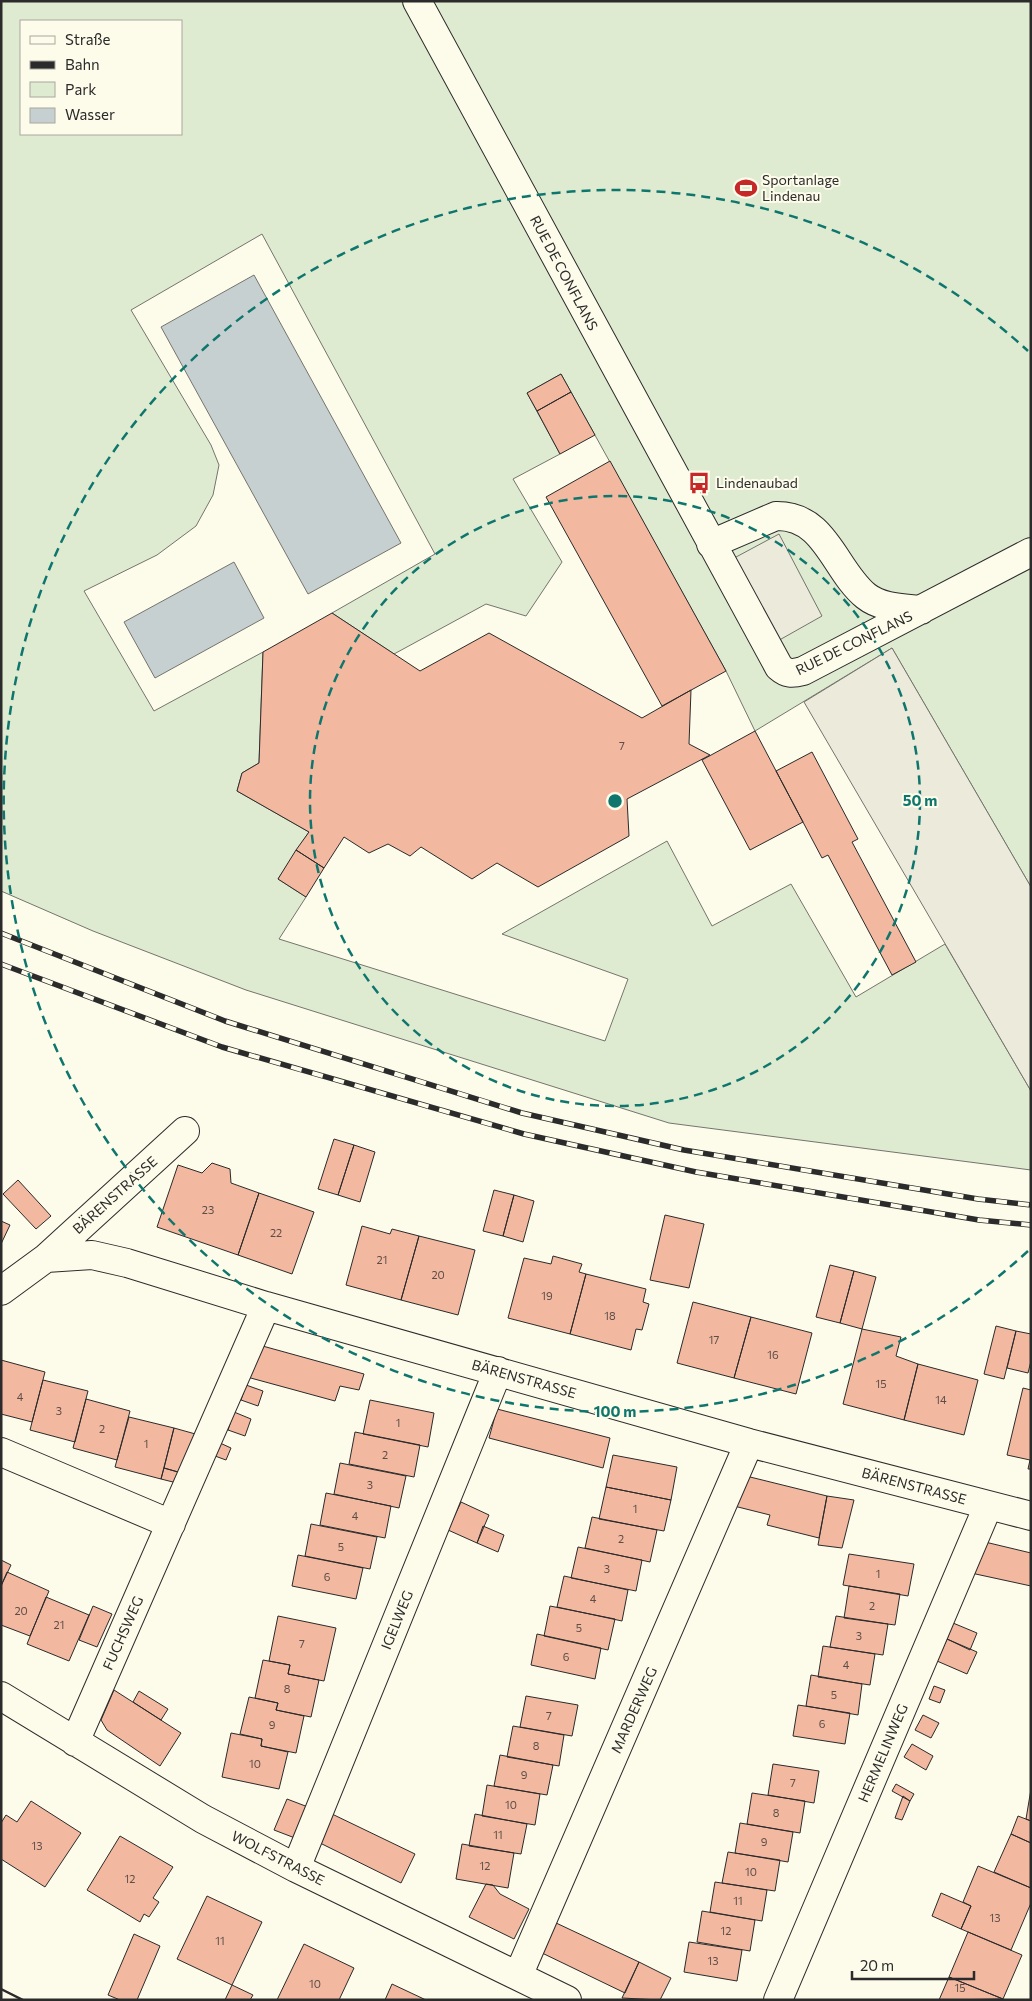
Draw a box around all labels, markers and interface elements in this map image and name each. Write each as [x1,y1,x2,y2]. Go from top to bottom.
legend [20,20,182,135]
text: Straße [65,30,111,48]
text: Bahn [65,55,100,73]
text: Park [65,80,96,98]
text: Wasser [65,105,115,123]
place label: Sportanlage Lindenau [762,171,839,204]
sports icon: Sportanlage Lindenau [733,175,759,201]
street label: RUE DE CONFLANS [527,212,602,333]
bus stop icon: Lindenaubad [686,470,712,496]
place label: Lindenaubad [716,474,798,491]
street label: RUE DE CONFLANS [793,607,915,678]
house number: 7 [619,739,625,752]
text: 50 m [903,791,937,809]
centre of rings [606,792,624,810]
street label: BÄRENSTRASSE [69,1152,160,1237]
house number: 23 [202,1203,214,1216]
house number: 22 [270,1226,282,1239]
house number: 21 [377,1253,387,1266]
house number: 20 [431,1268,445,1281]
house number: 19 [541,1289,553,1302]
house number: 18 [604,1309,616,1322]
house number: 17 [709,1333,719,1346]
house number: 16 [767,1348,779,1361]
street label: BÄRENSTRASSE [470,1356,578,1402]
house number: 15 [875,1377,887,1390]
house number: 4 [17,1390,24,1403]
house number: 14 [935,1393,947,1406]
text: 100 m [594,1402,636,1420]
house number: 3 [56,1404,62,1417]
house number: 1 [396,1416,400,1429]
house number: 2 [99,1422,105,1435]
house number: 1 [144,1437,148,1450]
house number: 2 [382,1448,388,1461]
street label: BÄRENSTRASSE [860,1463,968,1508]
house number: 3 [367,1478,373,1491]
house number: 1 [633,1502,637,1515]
house number: 4 [352,1509,359,1522]
house number: 2 [618,1532,624,1545]
house number: 5 [338,1540,344,1553]
house number: 3 [604,1562,610,1575]
house number: 1 [876,1567,880,1580]
house number: 6 [324,1570,331,1583]
street label: IGELWEG [377,1588,416,1652]
house number: 4 [590,1592,597,1605]
street label: FUCHSWEG [99,1593,146,1672]
house number: 2 [869,1599,875,1612]
house number: 20 [14,1604,28,1617]
house number: 21 [54,1618,64,1631]
house number: 5 [576,1621,582,1634]
house number: 3 [856,1629,862,1642]
house number: 7 [299,1637,305,1650]
house number: 6 [563,1650,570,1663]
house number: 4 [843,1658,850,1671]
street label: MARDERWEG [607,1664,660,1756]
house number: 8 [284,1682,291,1695]
house number: 5 [831,1688,837,1701]
street label: HERMELINWEG [854,1701,911,1805]
house number: 7 [546,1709,552,1722]
house number: 6 [819,1717,826,1730]
house number: 9 [269,1718,276,1731]
house number: 8 [533,1739,540,1752]
house number: 10 [249,1757,261,1770]
house number: 9 [521,1768,528,1781]
house number: 7 [790,1776,796,1789]
house number: 10 [505,1798,517,1811]
house number: 8 [773,1806,780,1819]
street label: WOLFSTRASSE [229,1827,328,1888]
house number: 11 [493,1828,503,1841]
house number: 9 [761,1835,768,1848]
house number: 13 [32,1839,42,1852]
house number: 12 [480,1859,490,1872]
house number: 10 [745,1865,757,1878]
house number: 12 [125,1872,135,1885]
house number: 11 [733,1894,743,1907]
house number: 13 [990,1911,1000,1924]
house number: 12 [721,1924,731,1937]
house number: 11 [215,1934,225,1947]
scale bar [852,1948,974,1980]
house number: 13 [708,1954,718,1967]
text: 20 m [860,1956,894,1974]
house number: 10 [309,1977,321,1990]
house number: 15 [954,1981,966,1994]

